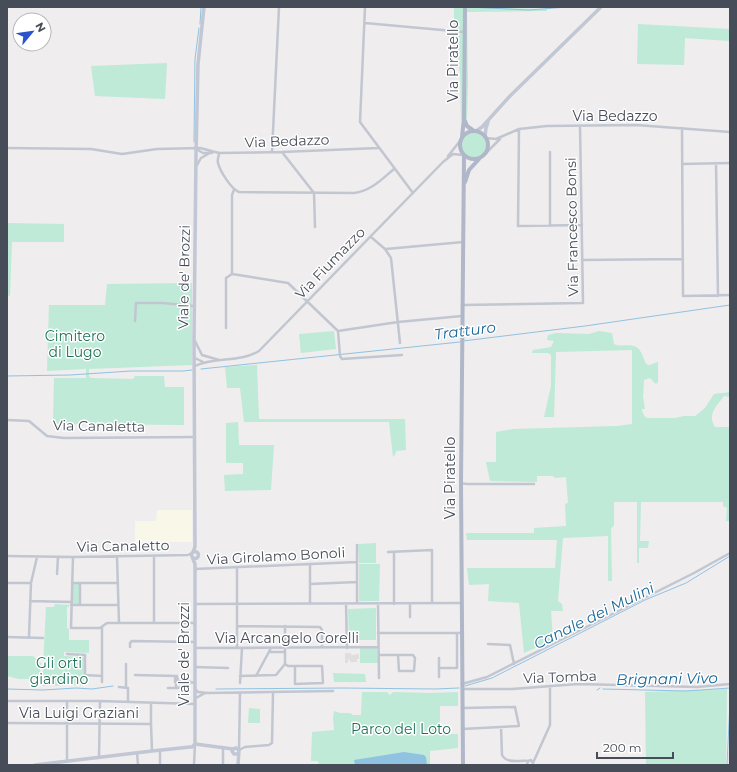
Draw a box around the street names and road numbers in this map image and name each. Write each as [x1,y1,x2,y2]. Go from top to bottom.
street label: Via Piratello [444,20,462,102]
street label: Via Bedazzo [573,107,658,125]
street label: Via Bedazzo [244,131,330,151]
street label: Via Francesco Bonsi [562,157,582,297]
street label: Via Fiumazzo [291,223,369,303]
street label: Viale de' Brozzi [174,225,194,329]
street label: Via Canaletta [53,416,145,436]
street label: Via Piratello [441,437,459,519]
street label: Via Canaletto [76,536,170,556]
street label: Via Girolamo Bonoli [206,543,346,569]
street label: Viale de' Brozzi [175,602,193,706]
street label: Via Arcangelo Corelli [215,629,359,647]
street label: Via Tomba [523,667,597,687]
street label: Via Luigi Graziani [19,704,139,722]

